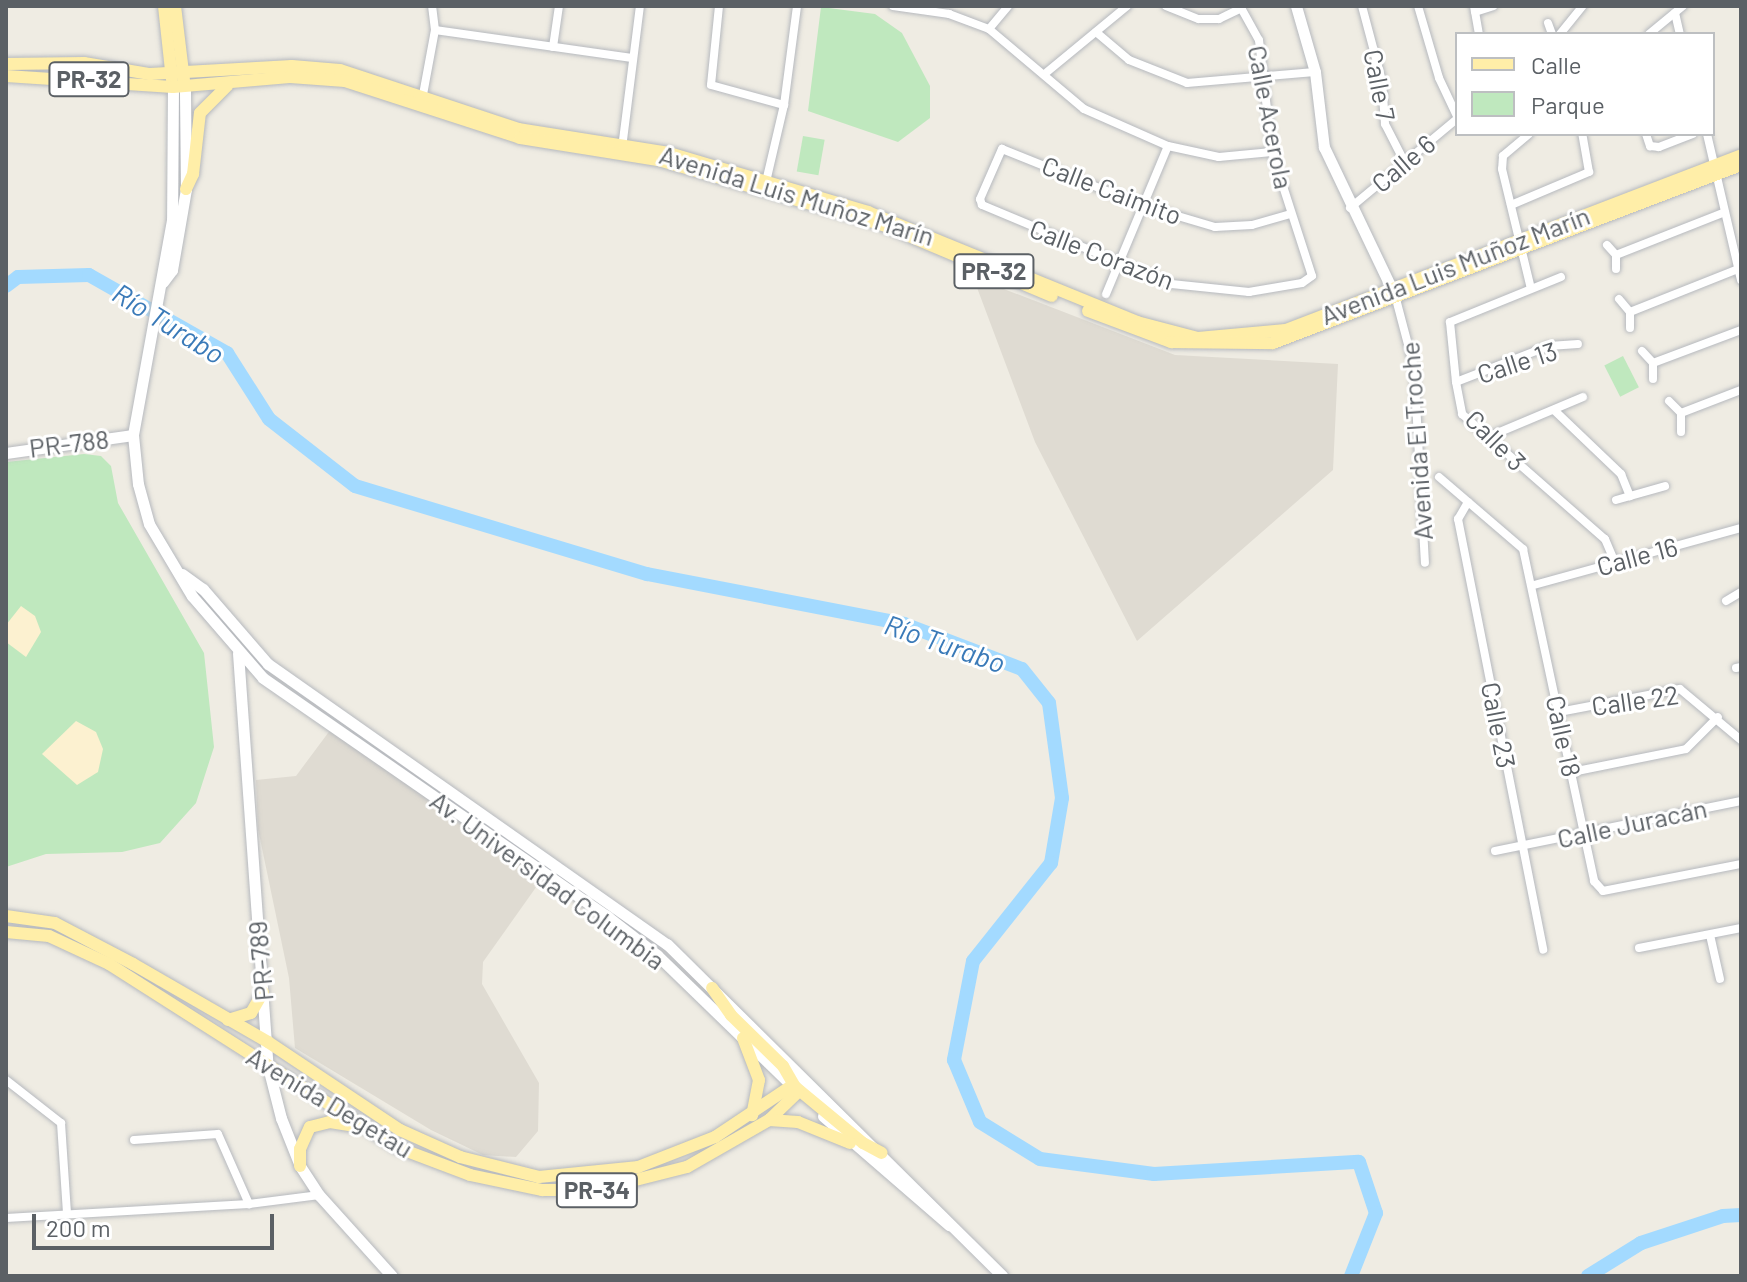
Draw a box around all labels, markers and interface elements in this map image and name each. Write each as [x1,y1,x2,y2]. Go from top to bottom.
legend [1455,32,1715,136]
street label: Calle Acerola [1242,43,1300,191]
street label: Calle 7 [1358,47,1402,123]
text: Calle [1531,50,1582,79]
road number: PR-32 [47,59,131,99]
text: Parque [1531,90,1605,119]
street label: Calle 6 [1365,127,1441,199]
street label: Avenida Luis Muñoz Marín [656,138,938,252]
street label: Calle Caimito [1038,149,1186,231]
street label: Avenida Luis Muñoz Marín [1316,199,1594,331]
street label: Calle Corazón [1025,212,1179,296]
road number: PR-32 [952,251,1036,291]
water label: Río Turabo [107,276,231,370]
street label: Calle 13 [1473,334,1561,390]
street label: Avenida El Troche [1393,341,1439,541]
street label: Calle 3 [1459,403,1533,477]
street label: PR-788 [27,423,111,463]
street label: Calle 16 [1593,530,1681,582]
water label: Río Turabo [880,607,1010,679]
street label: Calle 22 [1589,678,1681,722]
street label: Calle 23 [1475,679,1523,771]
street label: Calle 18 [1540,692,1588,780]
street label: Av. Universidad Columbia [424,784,672,976]
street label: Calle Juracán [1554,792,1710,854]
street label: PR-789 [241,920,279,1002]
street label: Avenida Degetau [241,1040,419,1164]
road number: PR-34 [555,1170,639,1210]
scale bar [36,1198,278,1248]
text: 200 m [46,1213,111,1242]

